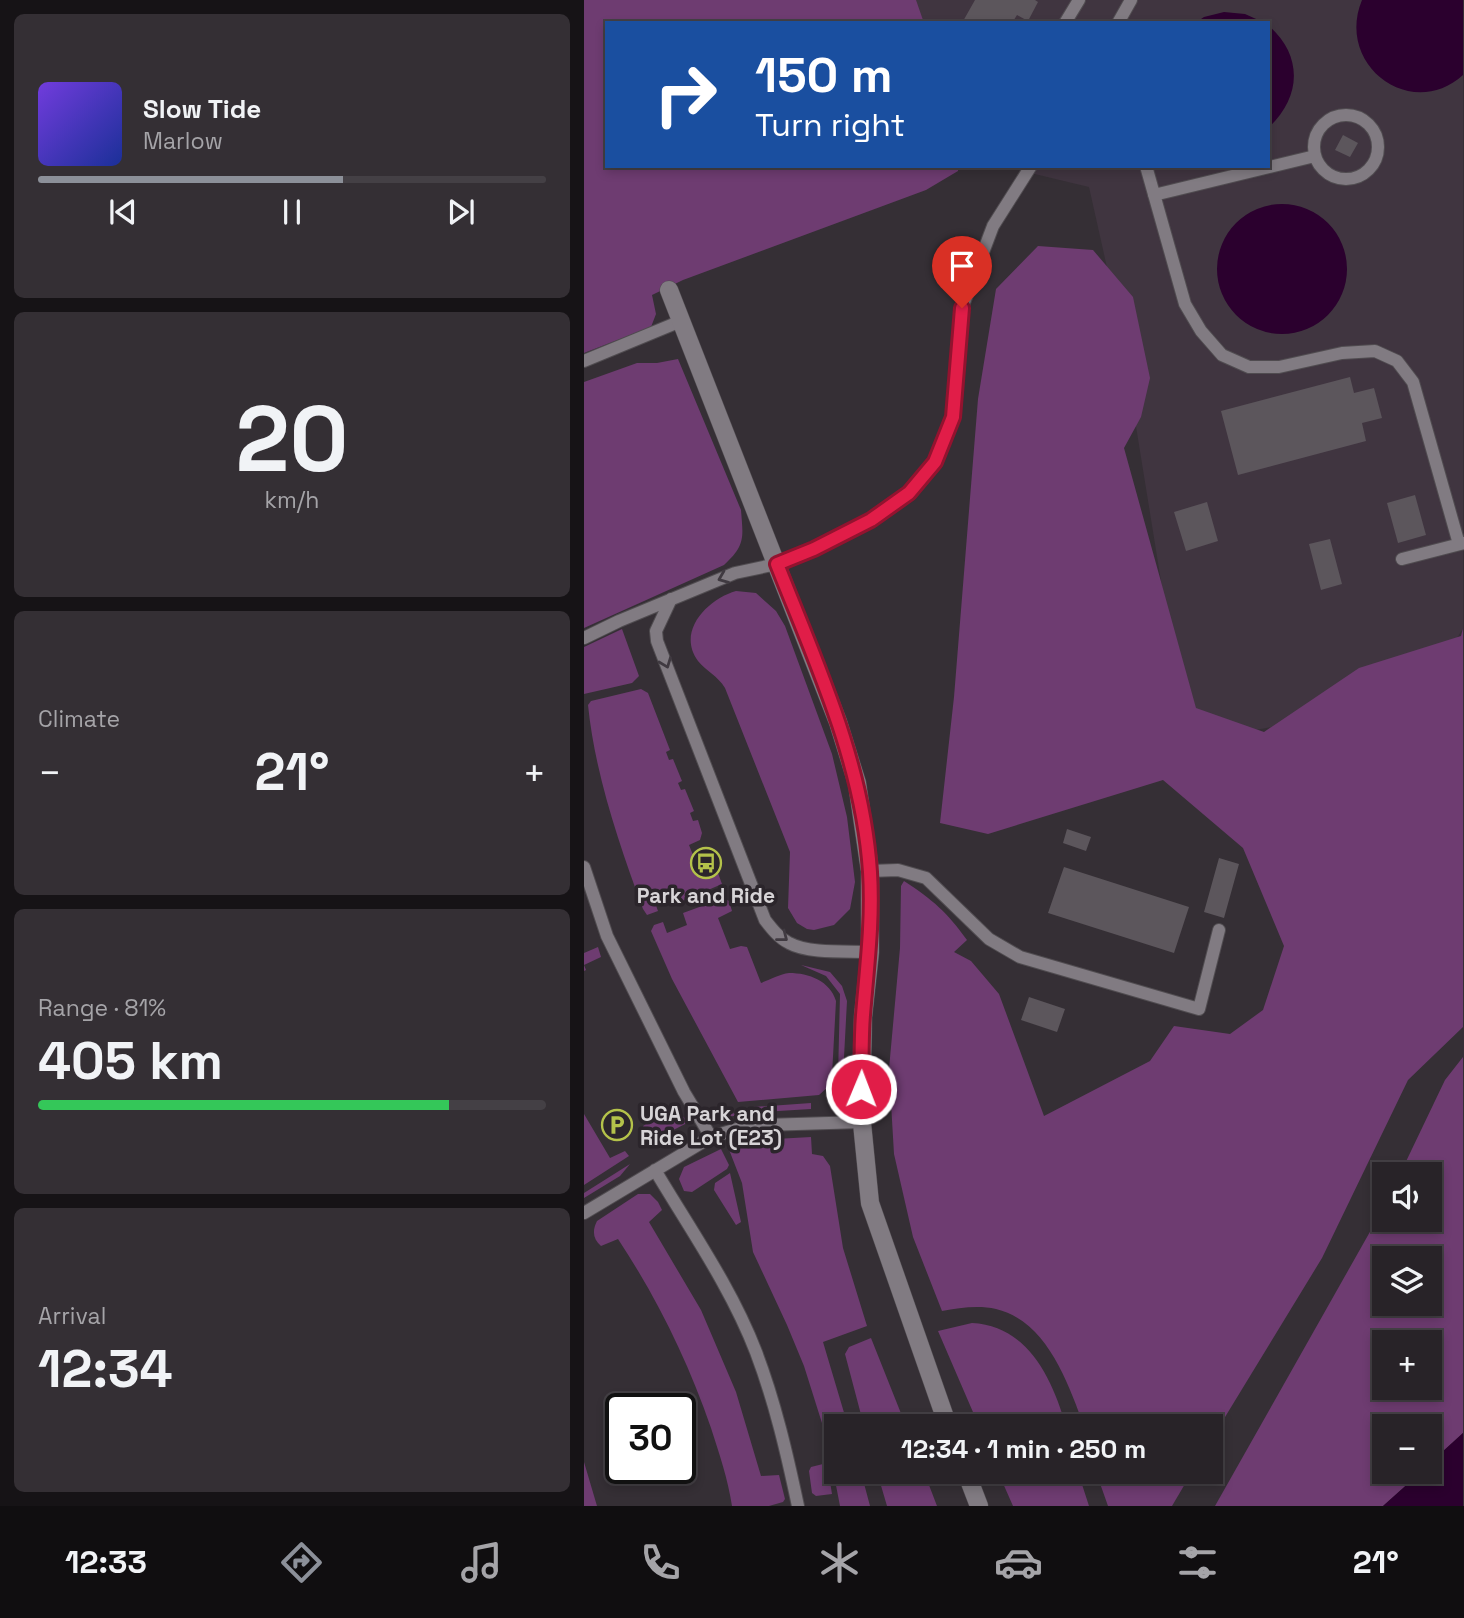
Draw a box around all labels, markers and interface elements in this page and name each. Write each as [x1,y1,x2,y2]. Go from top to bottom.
text: 150 m [755,44,893,106]
icon: right [640,49,731,140]
text: Slow Tide [143,92,261,126]
text: Turn right [755,105,905,145]
text: Marlow [143,126,223,156]
icon: previous [104,193,142,231]
icon: pause [273,193,311,231]
icon: next [442,193,480,231]
pin [932,236,992,308]
icon: arrive [943,247,981,285]
text: 20 [235,381,349,498]
text: km/h [265,485,319,515]
one-way arrow [718,570,730,584]
one-way arrow [657,656,671,668]
text: Climate [38,704,120,734]
text: 21° [255,739,329,805]
text: − [38,749,62,797]
text: + [522,749,546,797]
bus stop icon: Park and Ride [689,846,723,880]
place label: Park and Ride [637,882,775,909]
one-way arrow [775,929,787,942]
text: Range · 81% [38,993,166,1023]
text: 405 km [38,1028,223,1094]
position arrow [824,1052,898,1126]
place label: UGA Park and Ride Lot (E23) [640,1100,782,1151]
parking icon: UGA Park and Ride Lot (E23) [600,1108,634,1142]
map controls [1372,1162,1442,1484]
button: sound [1372,1162,1442,1232]
button: layers [1372,1246,1442,1316]
text: Arrival [38,1301,106,1331]
button: + [1372,1330,1442,1400]
text: 12:34 [38,1336,173,1402]
speed limit sign: 30 [605,1393,696,1484]
button: − [1372,1414,1442,1484]
text: 12:34 · 1 min · 250 m [901,1432,1146,1466]
icon: directions [277,1538,326,1587]
icon: music [457,1538,506,1587]
icon: phone [636,1538,685,1587]
icon: climate [815,1538,864,1587]
icon: car [994,1538,1043,1587]
icon: filters [1173,1538,1222,1587]
text: 12:33 [65,1542,147,1582]
text: 21° [1353,1542,1399,1582]

